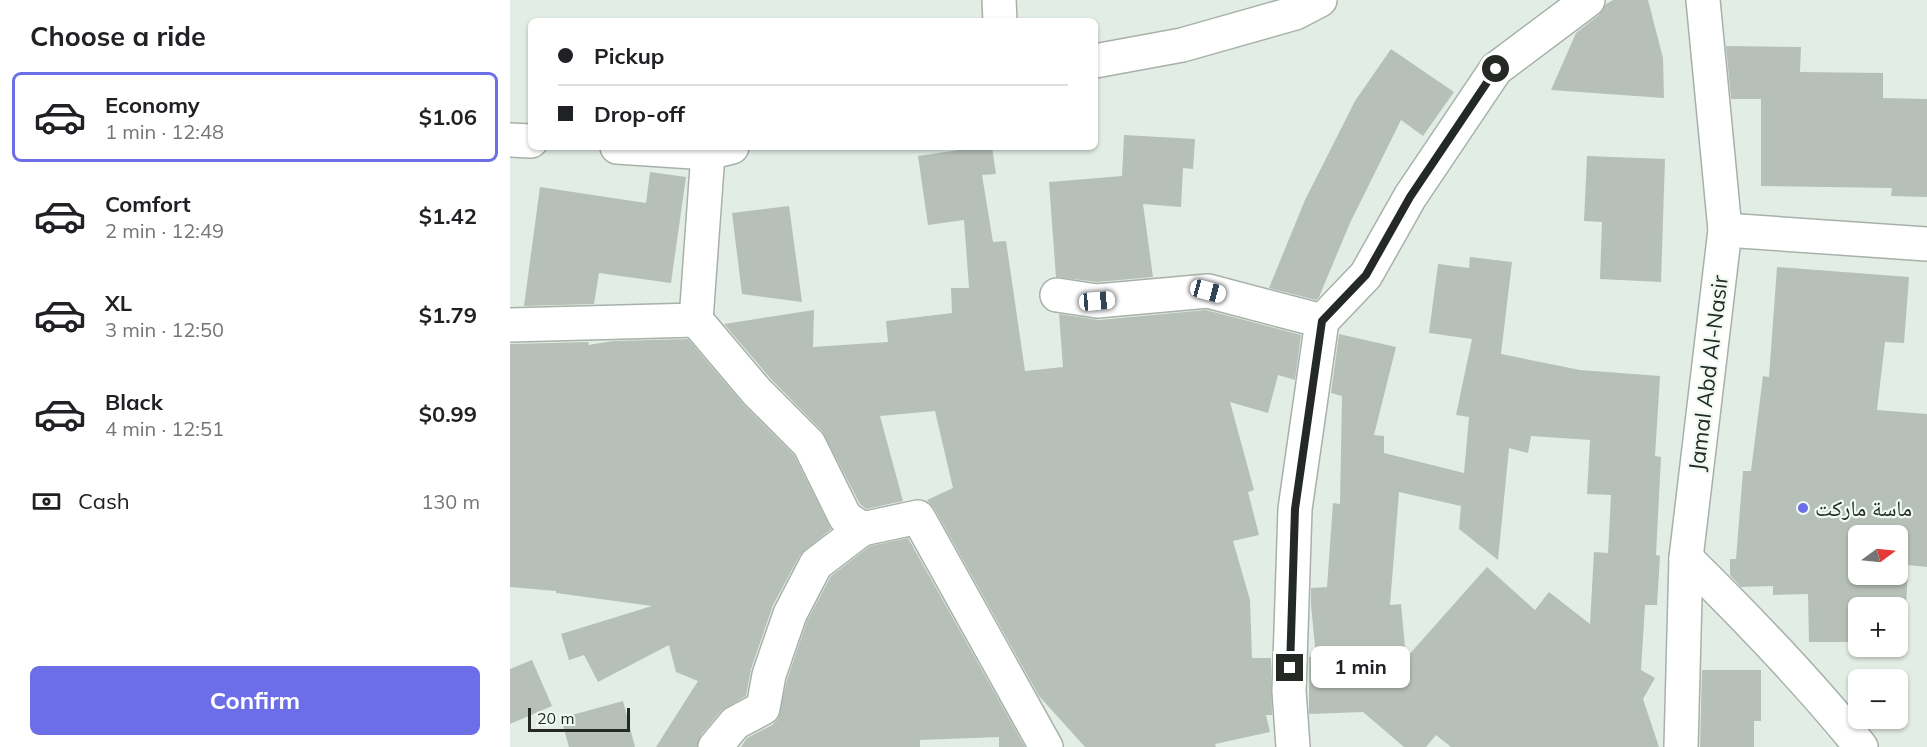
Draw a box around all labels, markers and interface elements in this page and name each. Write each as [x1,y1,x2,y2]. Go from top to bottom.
text: Choose a ride [30,19,206,53]
text: Pickup [594,42,664,70]
route start [1482,55,1509,82]
icon: car [33,90,87,144]
text: Economy [105,91,200,119]
text: Drop-off [594,100,685,128]
text: $1.06 [419,103,477,131]
text: 1 min · 12:48 [105,119,224,144]
icon: car [33,189,87,243]
text: Comfort [105,190,191,218]
text: $1.42 [419,202,477,230]
text: 2 min · 12:49 [105,218,224,243]
street label: Jamal Abd Al-Nasir [1682,274,1734,472]
car [1188,278,1228,304]
icon: car [33,288,87,342]
text: XL [105,289,132,317]
car [1078,290,1116,312]
text: $1.79 [419,301,477,329]
text: 3 min · 12:50 [105,317,224,342]
icon: car [33,387,87,441]
text: Black [105,388,163,416]
text: $0.99 [419,400,477,428]
text: 4 min · 12:51 [105,416,224,441]
icon: cash [30,485,63,518]
text: Cash [78,487,130,515]
text: 130 m [421,489,480,514]
place label: ماسة ماركت [1815,494,1912,522]
marker: ماسة ماركت [1796,501,1810,515]
north arrow [1848,525,1908,585]
map controls [1848,525,1908,729]
button: + [1848,597,1908,657]
callout: 1 min [1311,647,1410,689]
route end [1276,654,1303,681]
text: 1 min [1334,654,1387,679]
button: Confirm [30,666,480,735]
button: − [1848,669,1908,729]
scale bar [528,705,630,732]
text: 20 m [537,708,574,728]

